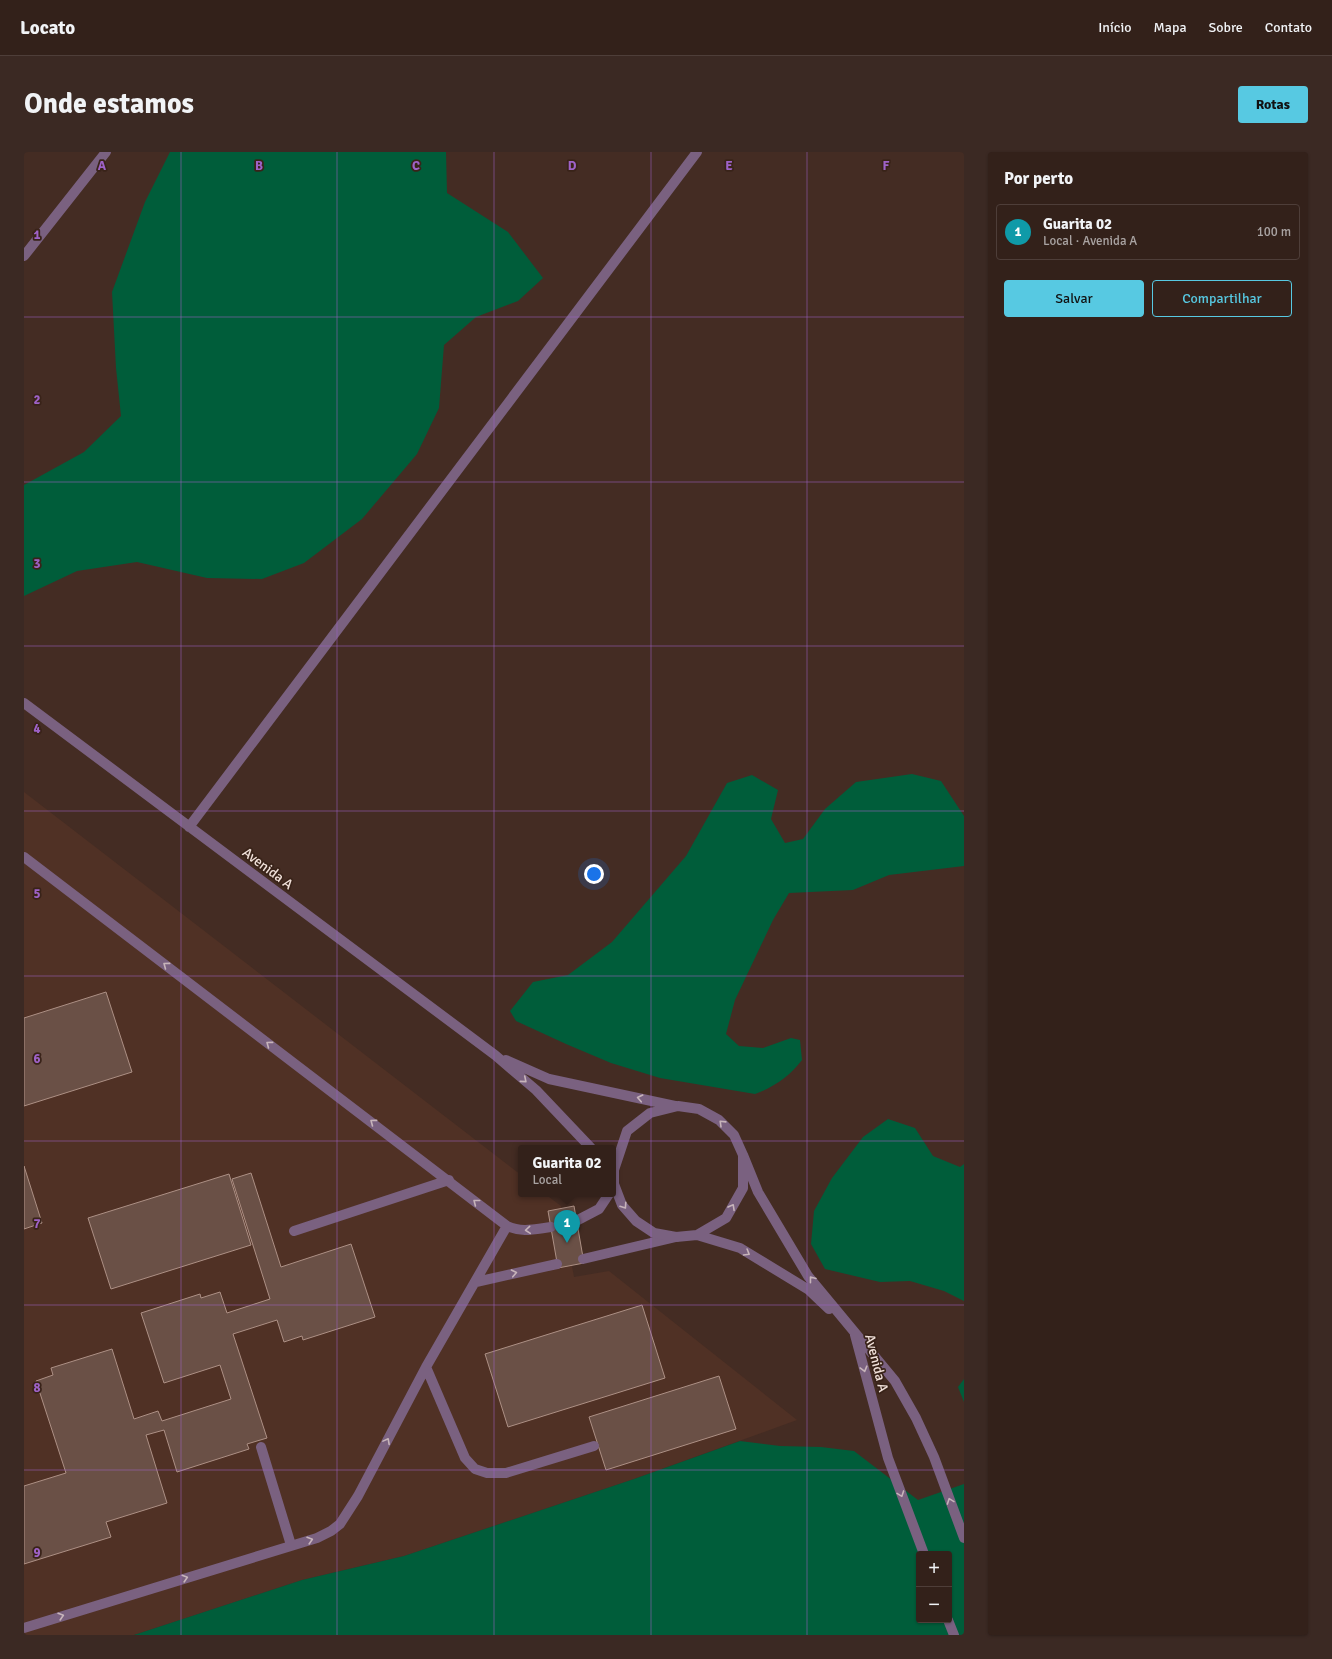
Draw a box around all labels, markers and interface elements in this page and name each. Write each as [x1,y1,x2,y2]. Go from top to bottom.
text: Locato [20,16,75,40]
text: Início [1098,19,1132,36]
text: Mapa [1154,19,1186,36]
text: Sobre [1208,19,1243,36]
text: Contato [1265,19,1312,36]
button: Rotas [1238,86,1308,123]
text: Onde estamos [24,87,194,121]
text: A [98,158,107,174]
text: B [255,158,263,174]
text: C [412,158,420,174]
text: D [568,158,577,174]
text: E [725,158,733,174]
text: F [883,158,890,174]
text: Por perto [1004,168,1073,189]
text: Guarita 02 [1043,215,1112,233]
text: 1 [1014,224,1022,240]
text: 100 m [1257,224,1291,240]
text: 1 [33,227,41,243]
text: Local · Avenida A [1043,233,1137,249]
button: Salvar [1004,280,1144,317]
button: Compartilhar [1152,280,1292,317]
text: 2 [33,392,41,408]
text: 3 [33,556,41,572]
text: 4 [33,721,41,737]
street label: Avenida A [239,844,297,893]
your location [584,864,604,884]
text: 5 [33,886,41,902]
one-way arrow [163,963,170,970]
one-way arrow [267,1042,274,1049]
text: 6 [33,1051,41,1067]
one-way arrow [520,1076,527,1083]
one-way arrow [637,1095,643,1103]
one-way arrow [370,1120,377,1127]
one-way arrow [719,1120,727,1128]
popup [518,1145,616,1197]
text: Guarita 02 [532,1154,602,1172]
text: Local [532,1172,562,1188]
one-way arrow [474,1199,481,1206]
one-way arrow [619,1202,627,1209]
one-way arrow [728,1204,735,1211]
pin: 1 [554,1210,580,1243]
text: 7 [33,1216,41,1232]
one-way arrow [525,1225,531,1234]
one-way arrow [743,1248,750,1255]
one-way arrow [511,1270,517,1278]
one-way arrow [809,1277,816,1284]
street label: Avenida A [861,1332,892,1394]
one-way arrow [859,1365,868,1372]
text: 8 [33,1380,41,1396]
one-way arrow [382,1438,390,1445]
one-way arrow [897,1490,905,1497]
one-way arrow [947,1498,955,1505]
one-way arrow [306,1536,313,1545]
text: 9 [33,1545,41,1561]
map controls [916,1551,952,1623]
button: + [916,1551,952,1587]
one-way arrow [182,1574,189,1583]
button: − [916,1587,952,1623]
one-way arrow [58,1613,65,1621]

